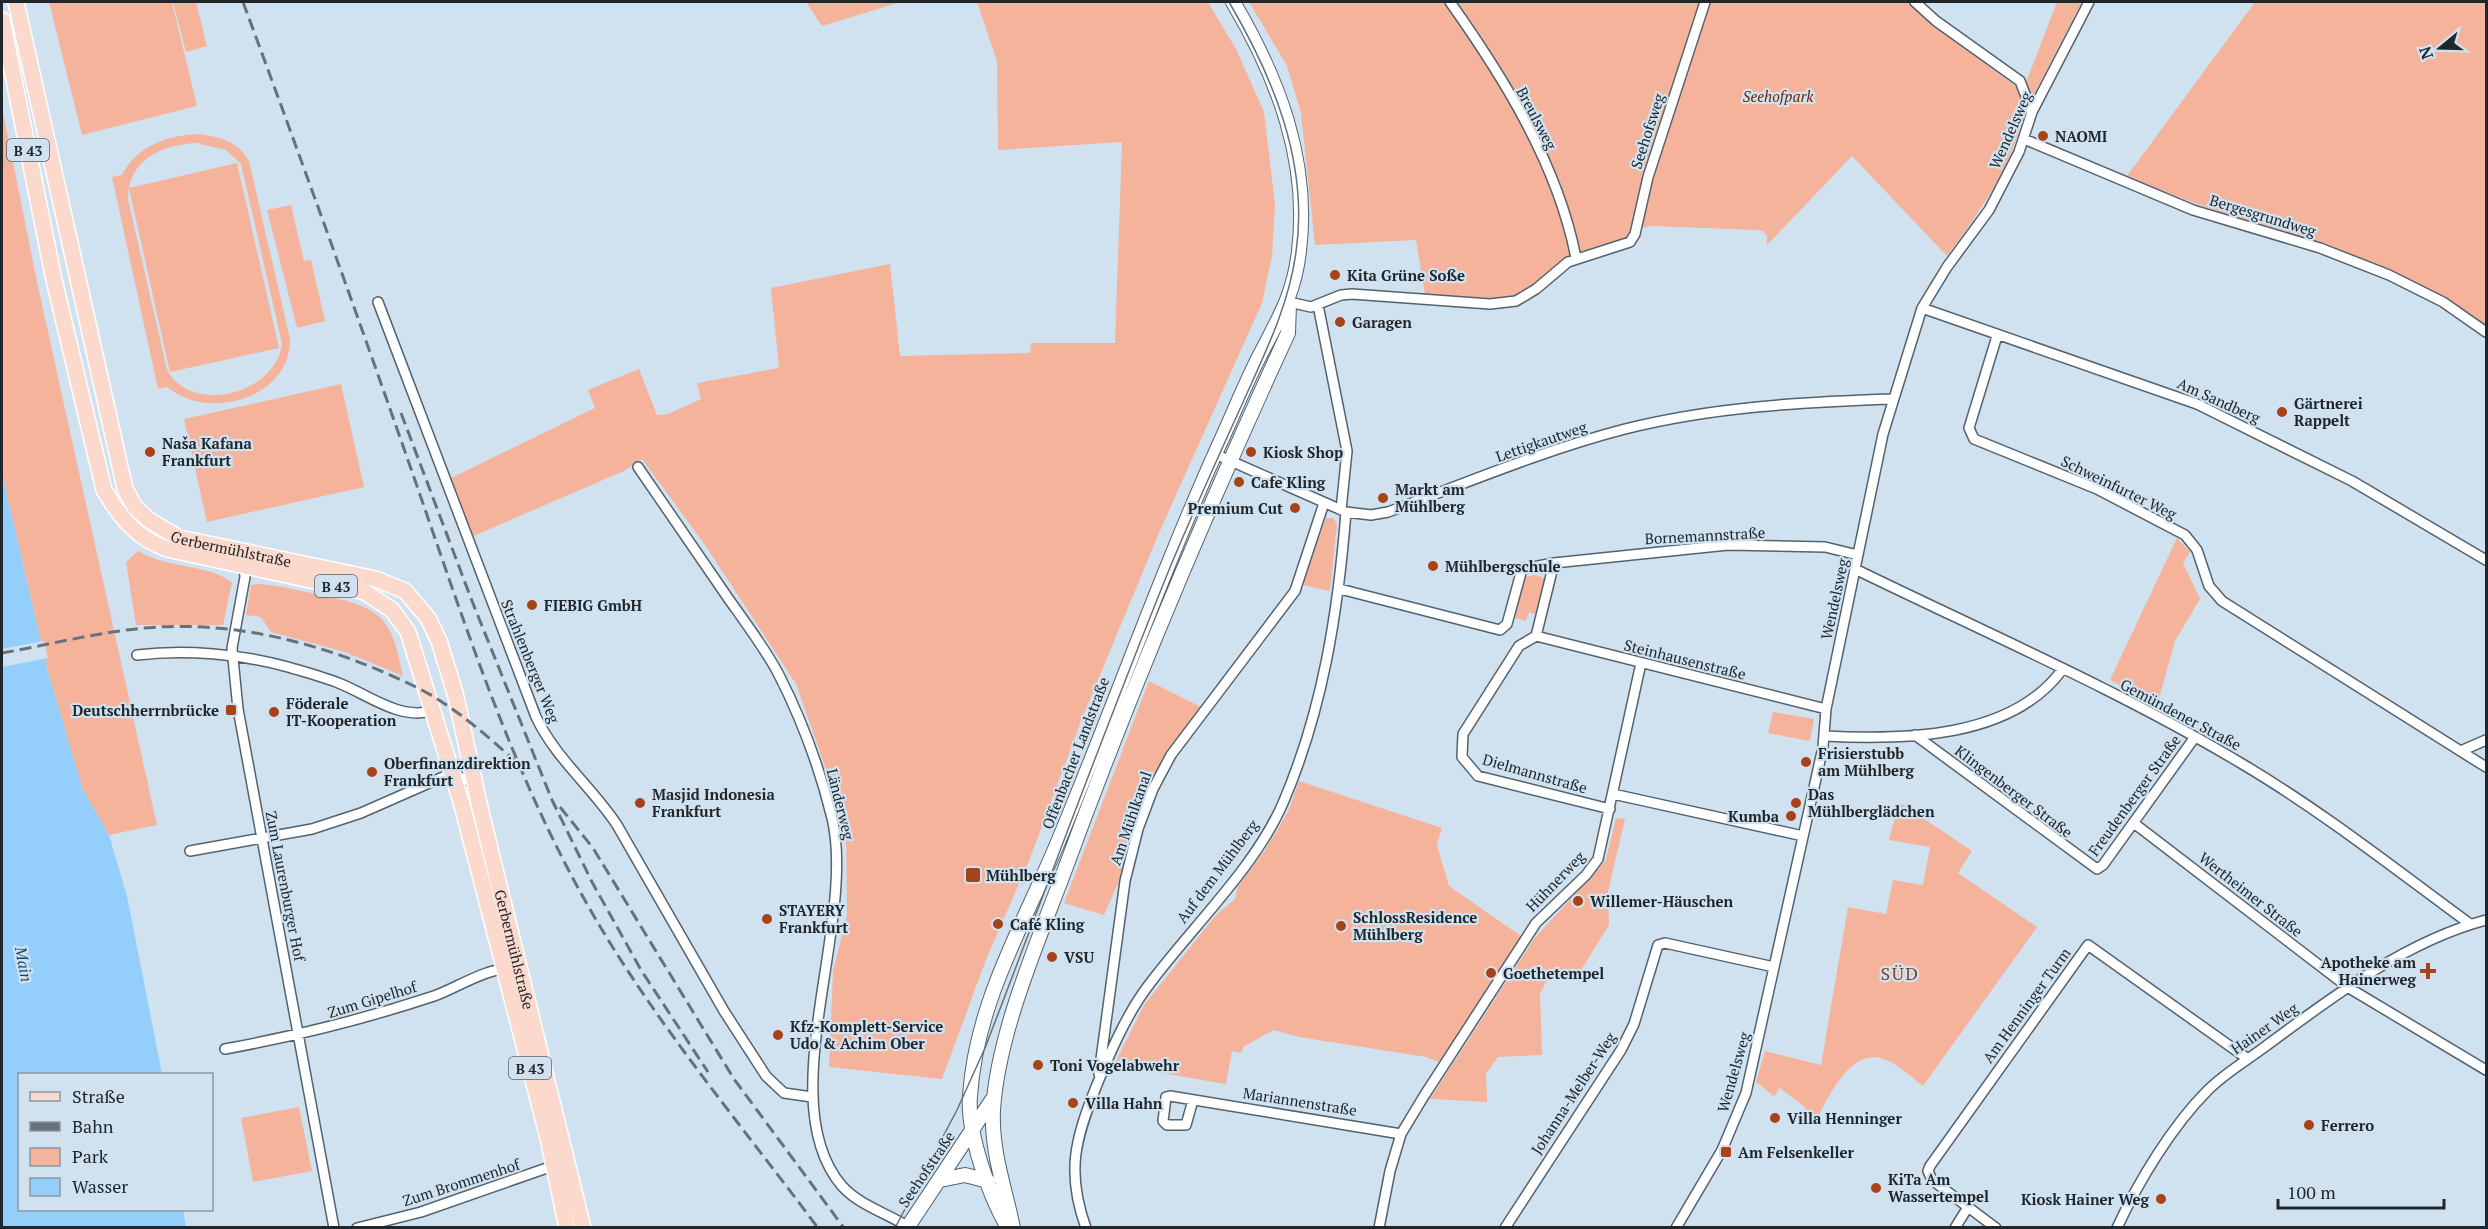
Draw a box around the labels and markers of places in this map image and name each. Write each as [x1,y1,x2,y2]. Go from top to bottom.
place label: NAOMI [2055,126,2108,146]
marker: NAOMI [2036,129,2050,143]
place label: Kita Grüne Soße [1347,265,1465,285]
marker: Kita Grüne Soße [1328,268,1342,282]
place label: Garagen [1352,312,1412,332]
marker: Garagen [1333,315,1347,329]
place label: Gärtnerei Rappelt [2294,393,2363,430]
marker: Gärtnerei Rappelt [2275,405,2289,419]
place label: Naša Kafana Frankfurt [162,433,252,470]
place label: Kiosk Shop [1263,442,1343,462]
marker: Naša Kafana Frankfurt [143,445,157,459]
marker: Kiosk Shop [1244,445,1258,459]
place label: Cafe Kling [1251,472,1326,492]
marker: Cafe Kling [1232,475,1246,489]
place label: Markt am Mühlberg [1395,479,1465,516]
marker: Markt am Mühlberg [1376,491,1390,505]
place label: Premium Cut [1188,498,1283,518]
marker: Premium Cut [1288,501,1302,515]
place label: Mühlbergschule [1445,556,1561,576]
marker: Mühlbergschule [1426,559,1440,573]
place label: FIEBIG GmbH [544,595,643,615]
marker: FIEBIG GmbH [525,598,539,612]
place label: Föderale IT-Kooperation [286,693,397,730]
place label: Deutschherrnbrücke [72,700,219,720]
marker: Deutschherrnbrücke [224,703,238,717]
marker: Föderale IT-Kooperation [267,705,281,719]
place label: Frisierstubb am Mühlberg [1818,743,1914,780]
place label: Oberfinanzdirektion Frankfurt [384,753,531,790]
marker: Frisierstubb am Mühlberg [1799,755,1813,769]
marker: Oberfinanzdirektion Frankfurt [365,765,379,779]
place label: Masjid Indonesia Frankfurt [652,784,776,821]
place label: Das Mühlberglädchen [1808,784,1935,821]
marker: Masjid Indonesia Frankfurt [633,796,647,810]
marker: Das Mühlberglädchen [1789,796,1803,810]
place label: Kumba [1728,806,1780,826]
marker: Kumba [1784,809,1798,823]
place label: Mühlberg [986,865,1056,885]
marker: Mühlberg [964,866,982,884]
place label: Willemer-Häuschen [1590,891,1734,911]
marker: Willemer-Häuschen [1571,894,1585,908]
place label: STAYERY Frankfurt [779,900,848,937]
place label: SchlossResidence Mühlberg [1353,907,1477,944]
marker: STAYERY Frankfurt [760,912,774,926]
place label: Café Kling [1010,914,1085,934]
marker: Café Kling [991,917,1005,931]
marker: SchlossResidence Mühlberg [1334,919,1348,933]
place label: VSU [1064,947,1094,967]
marker: VSU [1045,950,1059,964]
place label: Apotheke am Hainerweg [2321,952,2417,989]
place label: Goethetempel [1503,963,1604,983]
marker: Apotheke am Hainerweg [2421,964,2435,978]
marker: Goethetempel [1484,966,1498,980]
place label: Kfz-Komplett-Service Udo & Achim Ober [790,1016,943,1053]
marker: Kfz-Komplett-Service Udo & Achim Ober [771,1028,785,1042]
place label: Toni Vogelabwehr [1050,1055,1180,1075]
marker: Toni Vogelabwehr [1031,1058,1045,1072]
place label: Villa Hahn [1085,1093,1163,1113]
marker: Villa Hahn [1066,1096,1080,1110]
place label: Villa Henninger [1787,1108,1902,1128]
marker: Villa Henninger [1768,1111,1782,1125]
place label: Ferrero [2321,1115,2374,1135]
marker: Ferrero [2302,1118,2316,1132]
place label: Am Felsenkeller [1738,1142,1855,1162]
marker: Am Felsenkeller [1719,1145,1733,1159]
place label: KiTa Am Wassertempel [1888,1169,1989,1206]
marker: KiTa Am Wassertempel [1869,1181,1883,1195]
place label: Kiosk Hainer Weg [2021,1189,2150,1209]
marker: Kiosk Hainer Weg [2154,1192,2168,1206]

